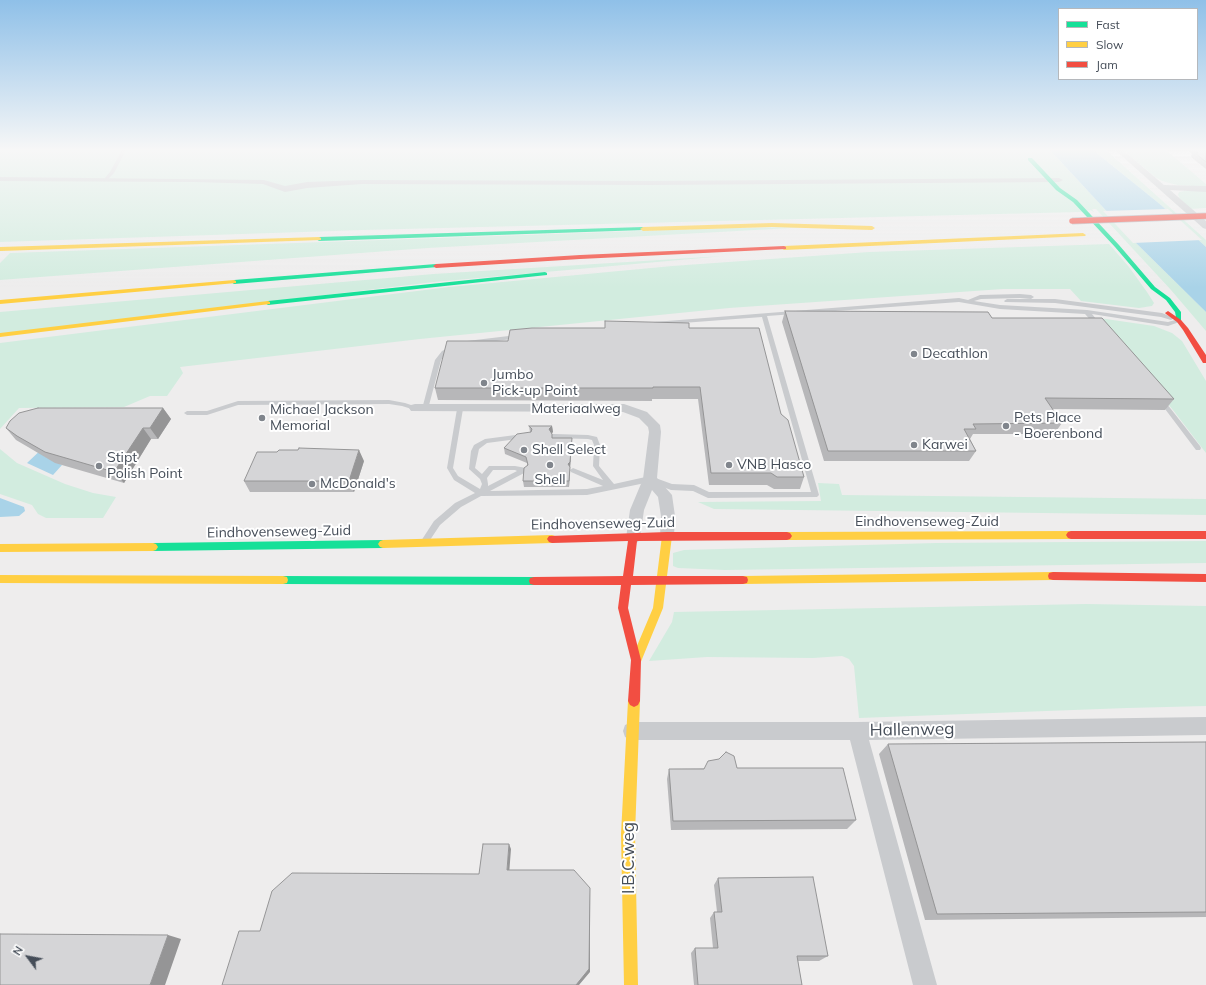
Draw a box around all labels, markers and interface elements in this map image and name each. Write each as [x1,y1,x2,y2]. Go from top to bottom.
legend [1058,8,1198,80]
text: Fast [1096,17,1120,32]
text: Slow [1096,37,1124,52]
text: Jam [1096,57,1118,72]
place label: Decathlon [922,346,988,362]
marker: Decathlon [909,349,919,359]
place label: Jumbo Pick-up Point [492,367,578,400]
marker: Jumbo Pick-up Point [479,378,489,388]
street label: Materiaalweg [531,401,621,417]
place label: Michael Jackson Memorial [270,402,374,434]
place label: Pets Place - Boerenbond [1014,410,1103,442]
marker: Michael Jackson Memorial [257,413,267,423]
marker: Pets Place - Boerenbond [1001,421,1011,431]
place label: Karwei [922,437,968,453]
marker: Karwei [909,440,919,450]
place label: Shell Select [532,442,606,458]
marker: Shell Select [519,445,529,455]
place label: Stipt Polish Point [107,450,182,482]
place label: VNB Hasco [737,457,811,473]
marker: Shell [545,460,555,470]
marker: VNB Hasco [724,460,734,470]
marker: Stipt Polish Point [94,461,104,471]
place label: Shell [534,472,566,488]
place label: McDonald's [320,476,396,492]
marker: McDonald's [307,479,317,489]
street label: Eindhovenseweg-Zuid [531,514,675,534]
street label: Eindhovenseweg-Zuid [855,514,999,530]
street label: Eindhovenseweg-Zuid [207,522,351,542]
street label: Hallenweg [870,719,954,741]
street label: I.B.C.weg [619,822,639,894]
north arrow [8,937,48,977]
text: N [10,943,26,958]

